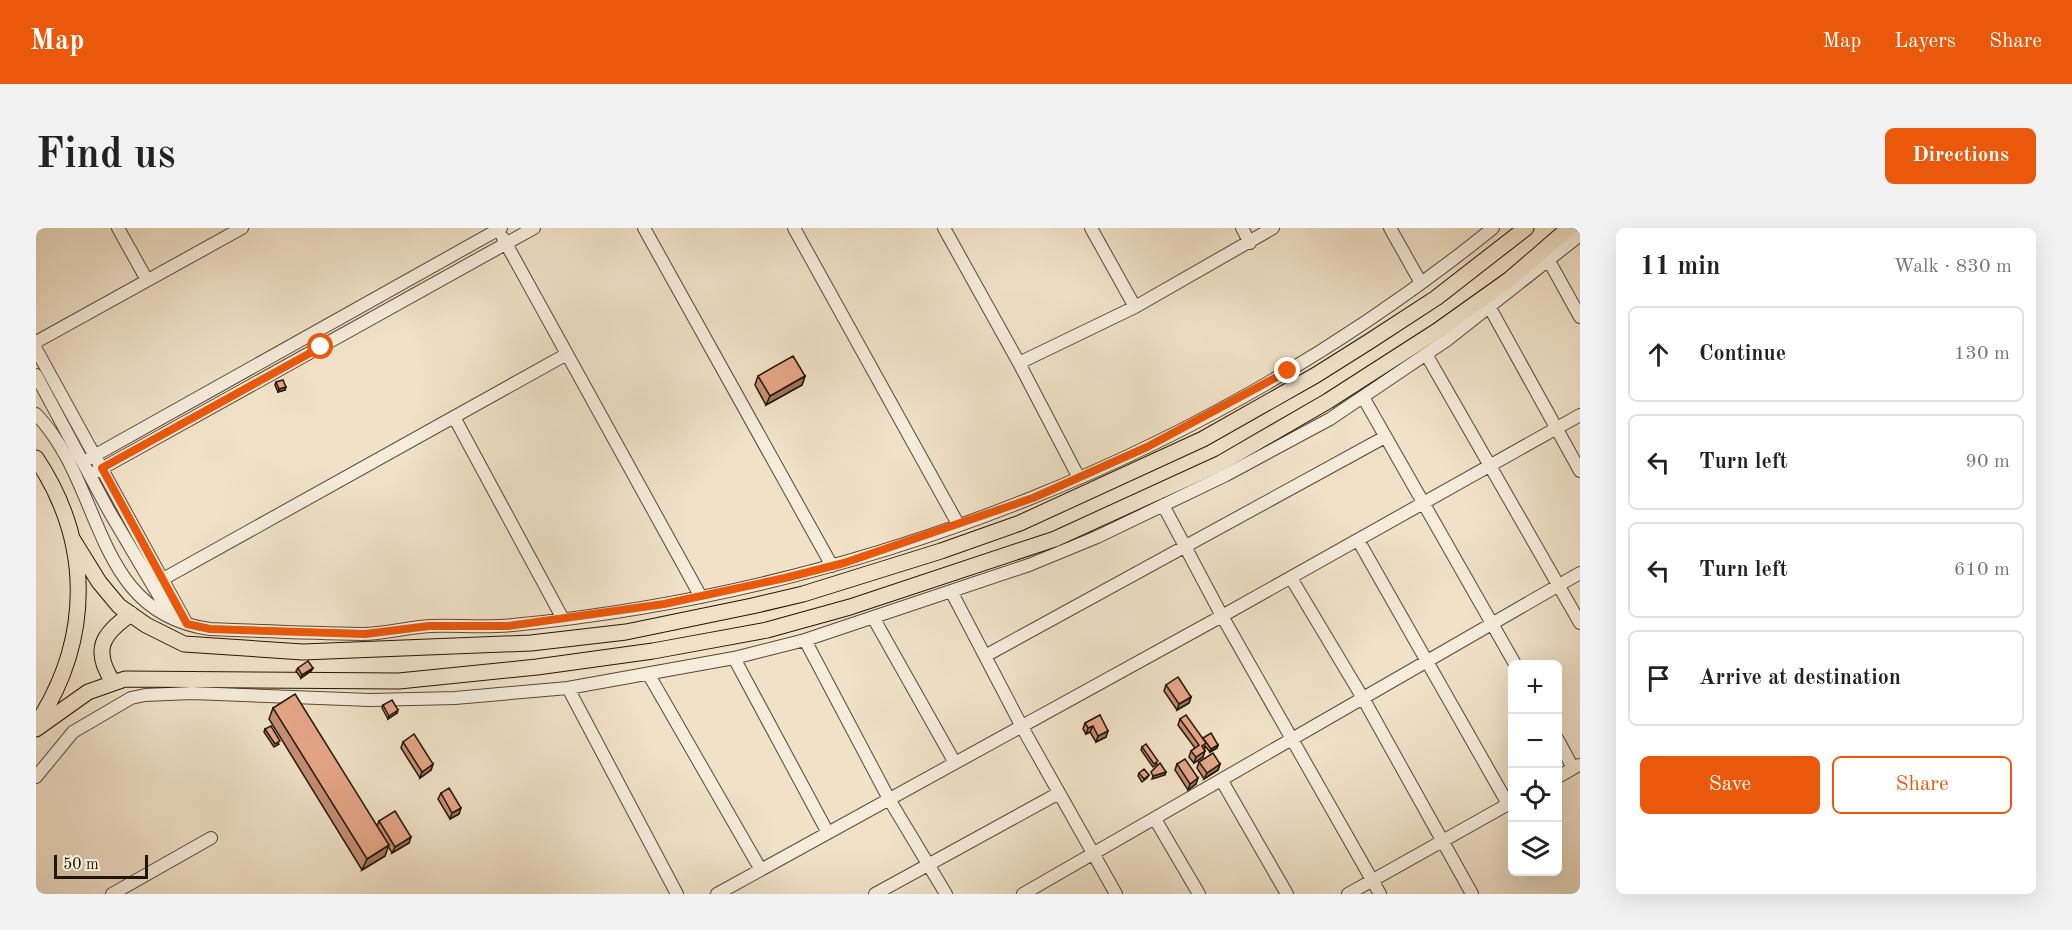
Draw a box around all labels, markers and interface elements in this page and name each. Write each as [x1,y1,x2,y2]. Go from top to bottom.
text: Map [30,28,84,56]
text: Map [1822,31,1861,52]
text: Layers [1894,31,1956,52]
text: Share [1989,31,2042,52]
button: Directions [1885,128,2036,184]
text: Find us [36,135,175,177]
text: 11 min [1640,254,1720,280]
text: Walk · 830 m [1893,257,2012,277]
route start [307,333,333,359]
icon: ahead [1642,338,1675,371]
text: Continue [1699,343,1786,365]
text: 130 m [1954,344,2010,364]
route end [1274,357,1300,383]
icon: left [1642,446,1675,479]
text: Turn left [1699,451,1788,473]
text: 90 m [1965,452,2010,472]
icon: left [1642,554,1675,587]
text: Turn left [1699,559,1788,581]
text: 610 m [1954,560,2010,580]
map controls [1508,660,1562,876]
button: + [1508,660,1562,714]
icon: arrive [1642,662,1675,695]
text: Arrive at destination [1699,667,1901,689]
button: − [1508,714,1562,768]
button: Save [1640,756,1820,814]
button: Share [1832,756,2012,814]
button: locate [1508,768,1562,822]
button: layers [1508,822,1562,876]
scale bar [54,852,148,880]
text: 50 m [63,857,99,873]

